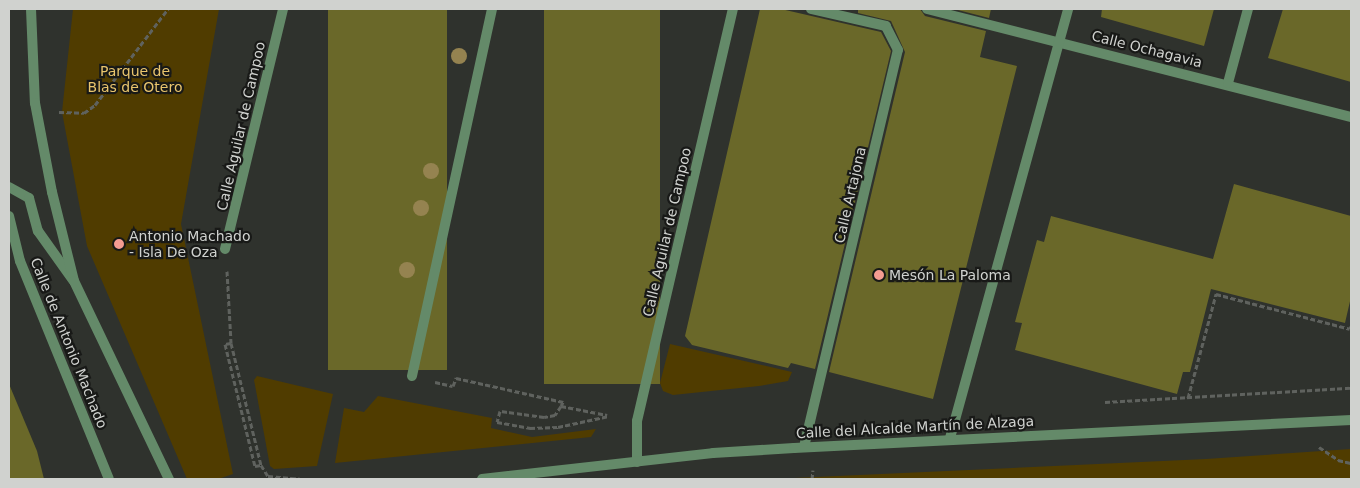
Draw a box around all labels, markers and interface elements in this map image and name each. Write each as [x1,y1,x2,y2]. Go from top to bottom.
street label: Calle Ochagavia [1090,27,1204,71]
street label: Calle Aguilar de Campoo [213,40,269,212]
park label: Parque de Blas de Otero [88,63,182,95]
street label: Calle Artajona [831,145,869,245]
street label: Calle Aguilar de Campoo [639,146,695,318]
place label: Antonio Machado - Isla De Oza [129,228,251,260]
marker: Antonio Machado - Isla De Oza [113,238,125,250]
street label: Calle de Antonio Machado [27,255,111,431]
place label: Mesón La Paloma [889,267,1011,283]
marker: Mesón La Paloma [873,269,885,281]
street label: Calle del Alcalde Martín de Alzaga [795,412,1035,442]

